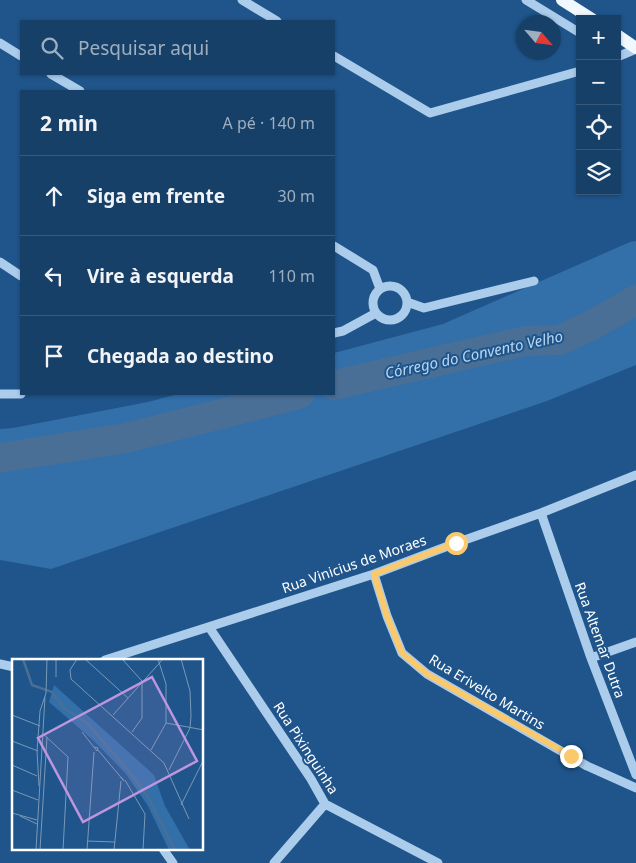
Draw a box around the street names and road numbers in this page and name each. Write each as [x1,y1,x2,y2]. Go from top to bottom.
street label: Rua Vinicius de Moraes [279,530,429,597]
street label: Rua Altemar Dutra [571,579,630,700]
street label: Rua Erivelto Martins [426,649,549,734]
street label: Rua Pixinguinha [269,698,343,798]

